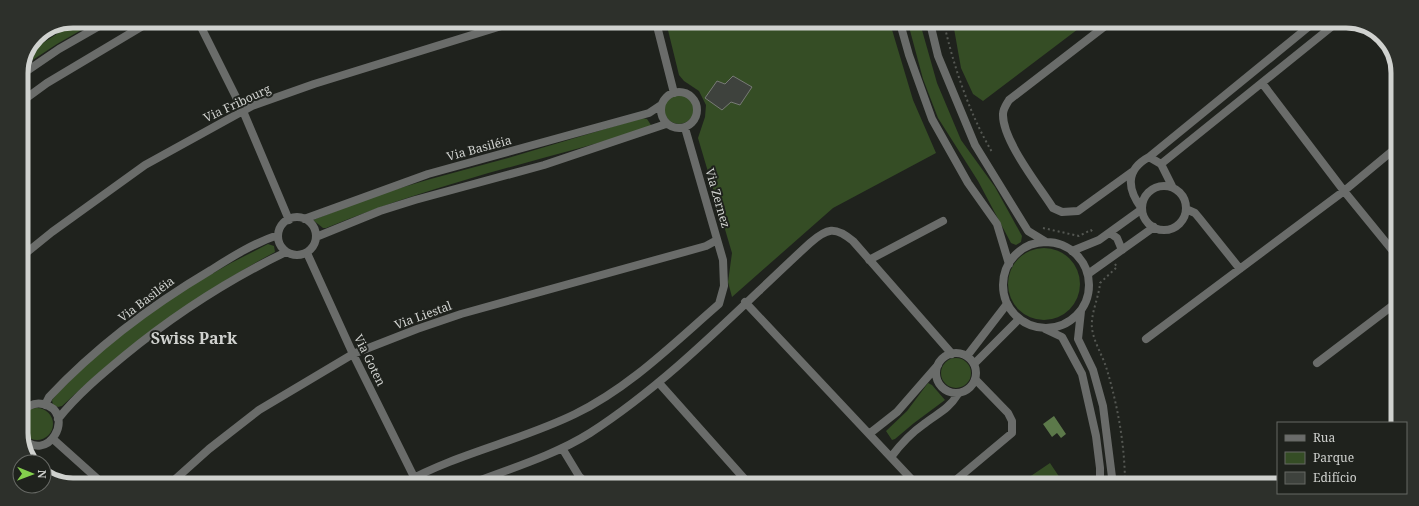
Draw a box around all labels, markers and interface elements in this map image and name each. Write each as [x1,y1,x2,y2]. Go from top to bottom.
street label: Via Fribourg [201,80,274,126]
street label: Via Basiléia [445,131,514,165]
street label: Via Zernez [701,166,735,230]
street label: Via Basiléia [114,272,178,326]
street label: Via Liestal [392,297,454,333]
district label: Swiss Park [151,327,238,349]
street label: Via Goten [350,331,390,389]
legend [1277,422,1407,494]
text: Rua [1313,429,1335,446]
text: Parque [1313,449,1354,466]
north arrow [12,454,52,494]
text: Edifício [1313,469,1357,486]
text: N [35,470,50,479]

